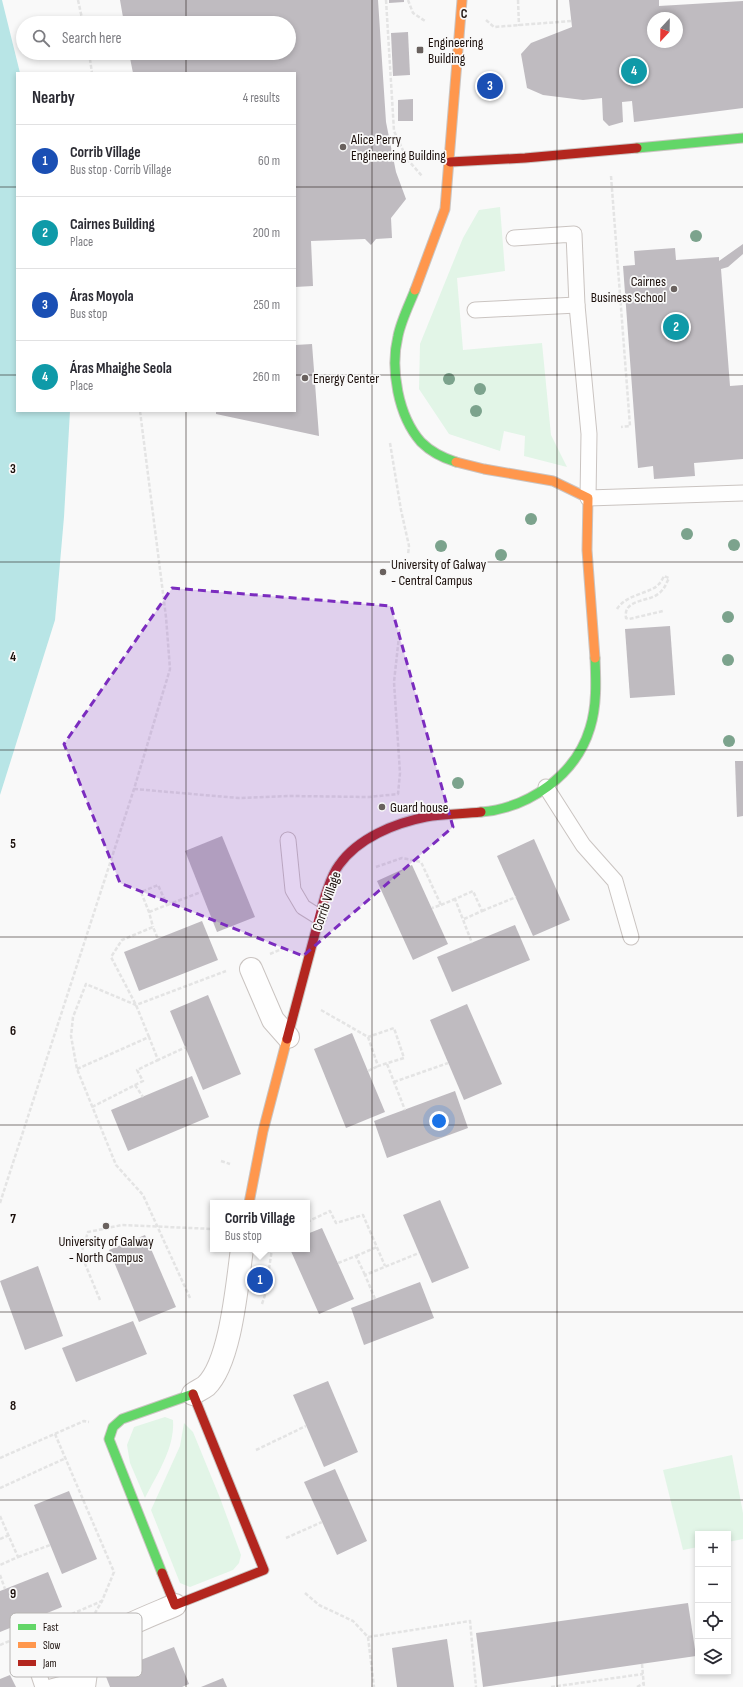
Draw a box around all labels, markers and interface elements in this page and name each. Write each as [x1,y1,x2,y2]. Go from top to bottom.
text: C [461,6,468,22]
north arrow [647,12,683,48]
search box [16,16,296,60]
icon: search [30,27,52,49]
text: Search here [62,29,122,48]
place label: Engineering Building [428,34,484,67]
marker: Engineering Building [415,45,425,55]
pin: 4 [621,56,647,86]
pin: 3 [477,71,503,101]
text: Nearby [32,88,75,108]
text: 4 results [243,90,280,106]
place label: Alice Perry Engineering Building [350,131,446,164]
marker: Alice Perry Engineering Building [338,142,348,152]
text: Corrib Village [70,143,141,162]
text: 1 [42,153,48,169]
text: 60 m [258,153,280,169]
text: Bus stop · Corrib Village [70,162,171,178]
text: Cairnes Building [70,215,155,234]
text: 2 [42,225,48,241]
text: 200 m [253,225,280,241]
text: Place [70,234,93,250]
place label: Cairnes Business School [591,273,666,306]
marker: Cairnes Business School [669,284,679,294]
text: Áras Moyola [70,287,134,306]
text: 3 [42,297,48,313]
text: 250 m [253,297,280,313]
text: Bus stop [70,306,107,322]
pin: 2 [663,312,689,342]
text: Áras Mhaighe Seola [70,359,172,378]
text: 4 [42,369,48,385]
text: 260 m [253,369,280,385]
place label: Energy Center [313,370,379,387]
marker: Energy Center [300,373,310,383]
text: Place [70,378,93,394]
text: 3 [10,461,16,477]
place label: University of Galway - Central Campus [391,556,487,589]
marker: University of Galway - Central Campus [378,567,388,577]
text: 4 [10,649,16,665]
place label: Guard house [390,799,448,816]
marker: Guard house [377,802,387,812]
text: 5 [10,836,16,852]
street label: Corrib Village [308,869,345,933]
text: 6 [10,1023,16,1039]
your location [429,1111,449,1131]
popup [210,1200,310,1252]
text: Corrib Village [225,1209,295,1228]
text: 7 [10,1211,16,1227]
marker: University of Galway - North Campus [101,1221,111,1231]
text: Bus stop [225,1228,262,1244]
place label: University of Galway - North Campus [58,1233,154,1266]
pin: 1 [247,1265,273,1295]
text: 8 [10,1398,16,1414]
map controls [695,1531,731,1675]
button: + [695,1531,731,1567]
button: − [695,1567,731,1603]
text: 9 [10,1586,16,1602]
button: locate [695,1603,731,1639]
legend [10,1613,142,1677]
text: Fast [43,1621,59,1634]
text: Slow [43,1639,60,1652]
button: layers [695,1639,731,1675]
text: Jam [42,1657,57,1670]

